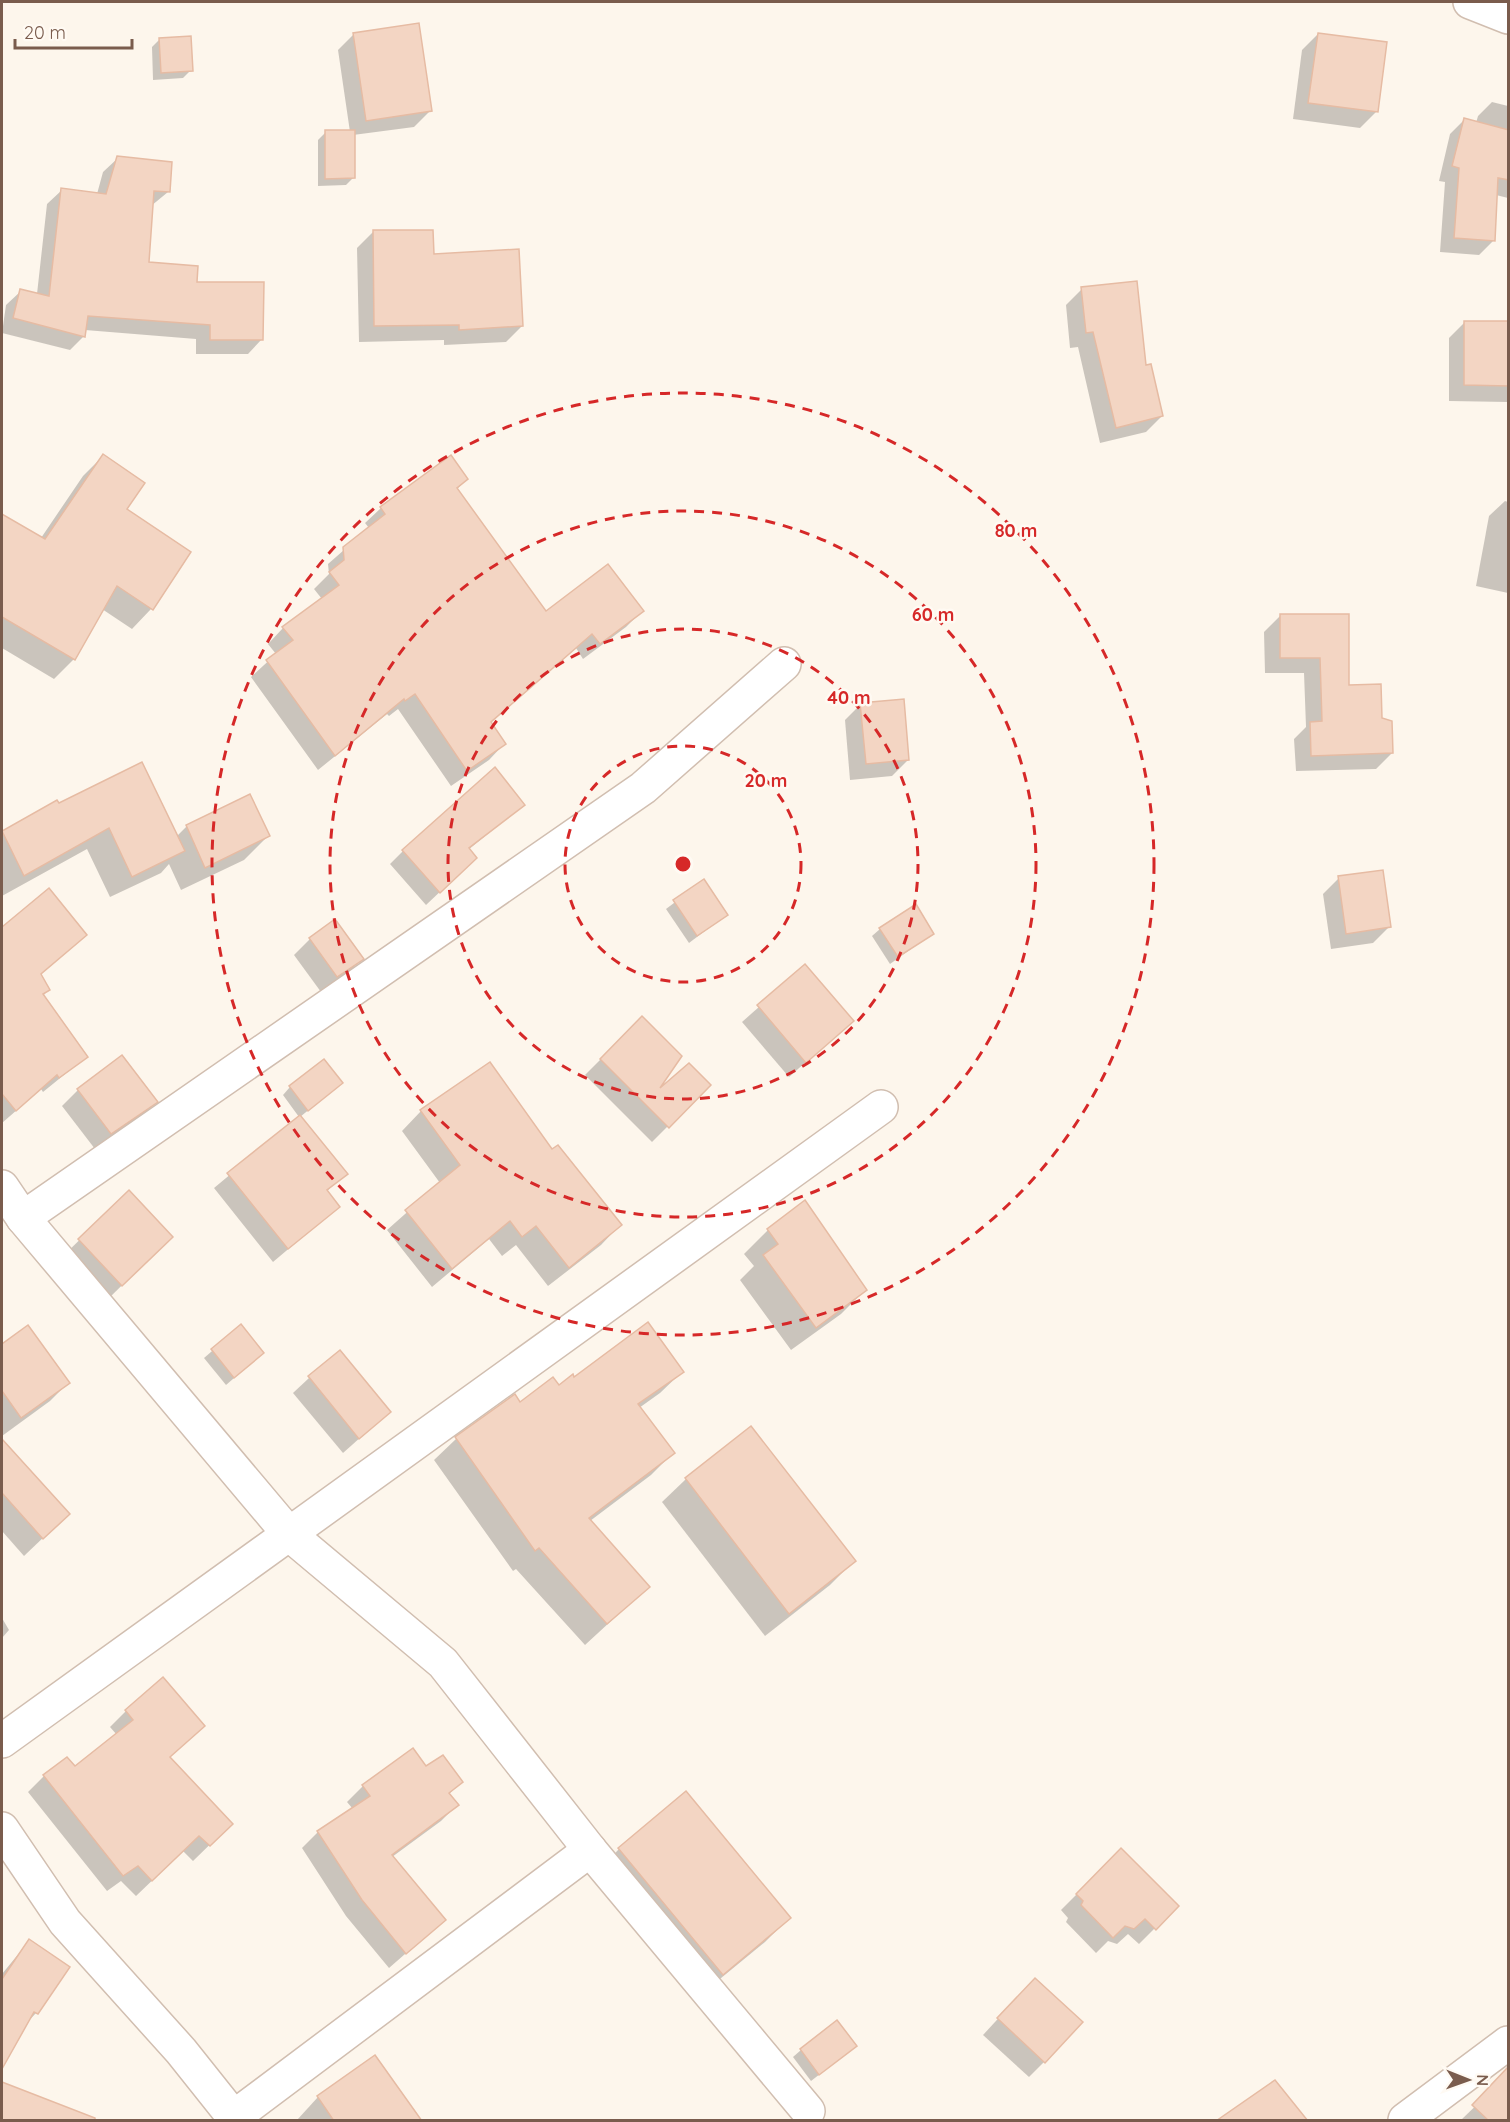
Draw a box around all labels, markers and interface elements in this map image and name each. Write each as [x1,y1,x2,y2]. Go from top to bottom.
scale bar [15,12,132,50]
text: 20 m [24,21,66,44]
text: 80 m [995,519,1037,542]
text: 60 m [912,603,954,626]
text: 40 m [827,686,871,709]
text: 20 m [745,769,787,792]
centre of rings [673,854,693,874]
north arrow [1438,2050,1498,2110]
text: N [1473,2074,1493,2086]

